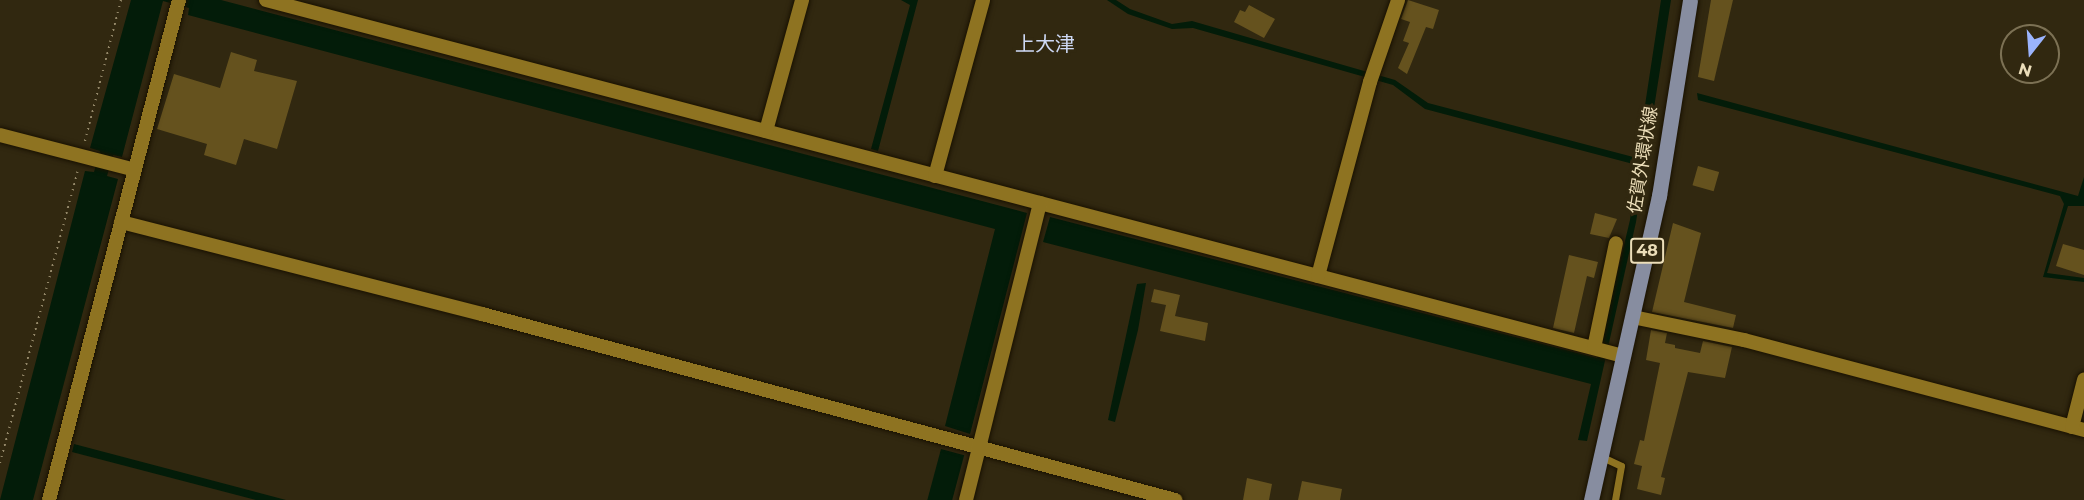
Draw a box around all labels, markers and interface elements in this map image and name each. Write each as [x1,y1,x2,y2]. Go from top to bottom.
north arrow [2000,24,2060,84]
district label: 上大津 [1015,32,1075,56]
text: N [2016,59,2034,81]
street label: 佐賀外環状線 [1624,105,1662,215]
road number: 48 [1629,238,1665,264]

